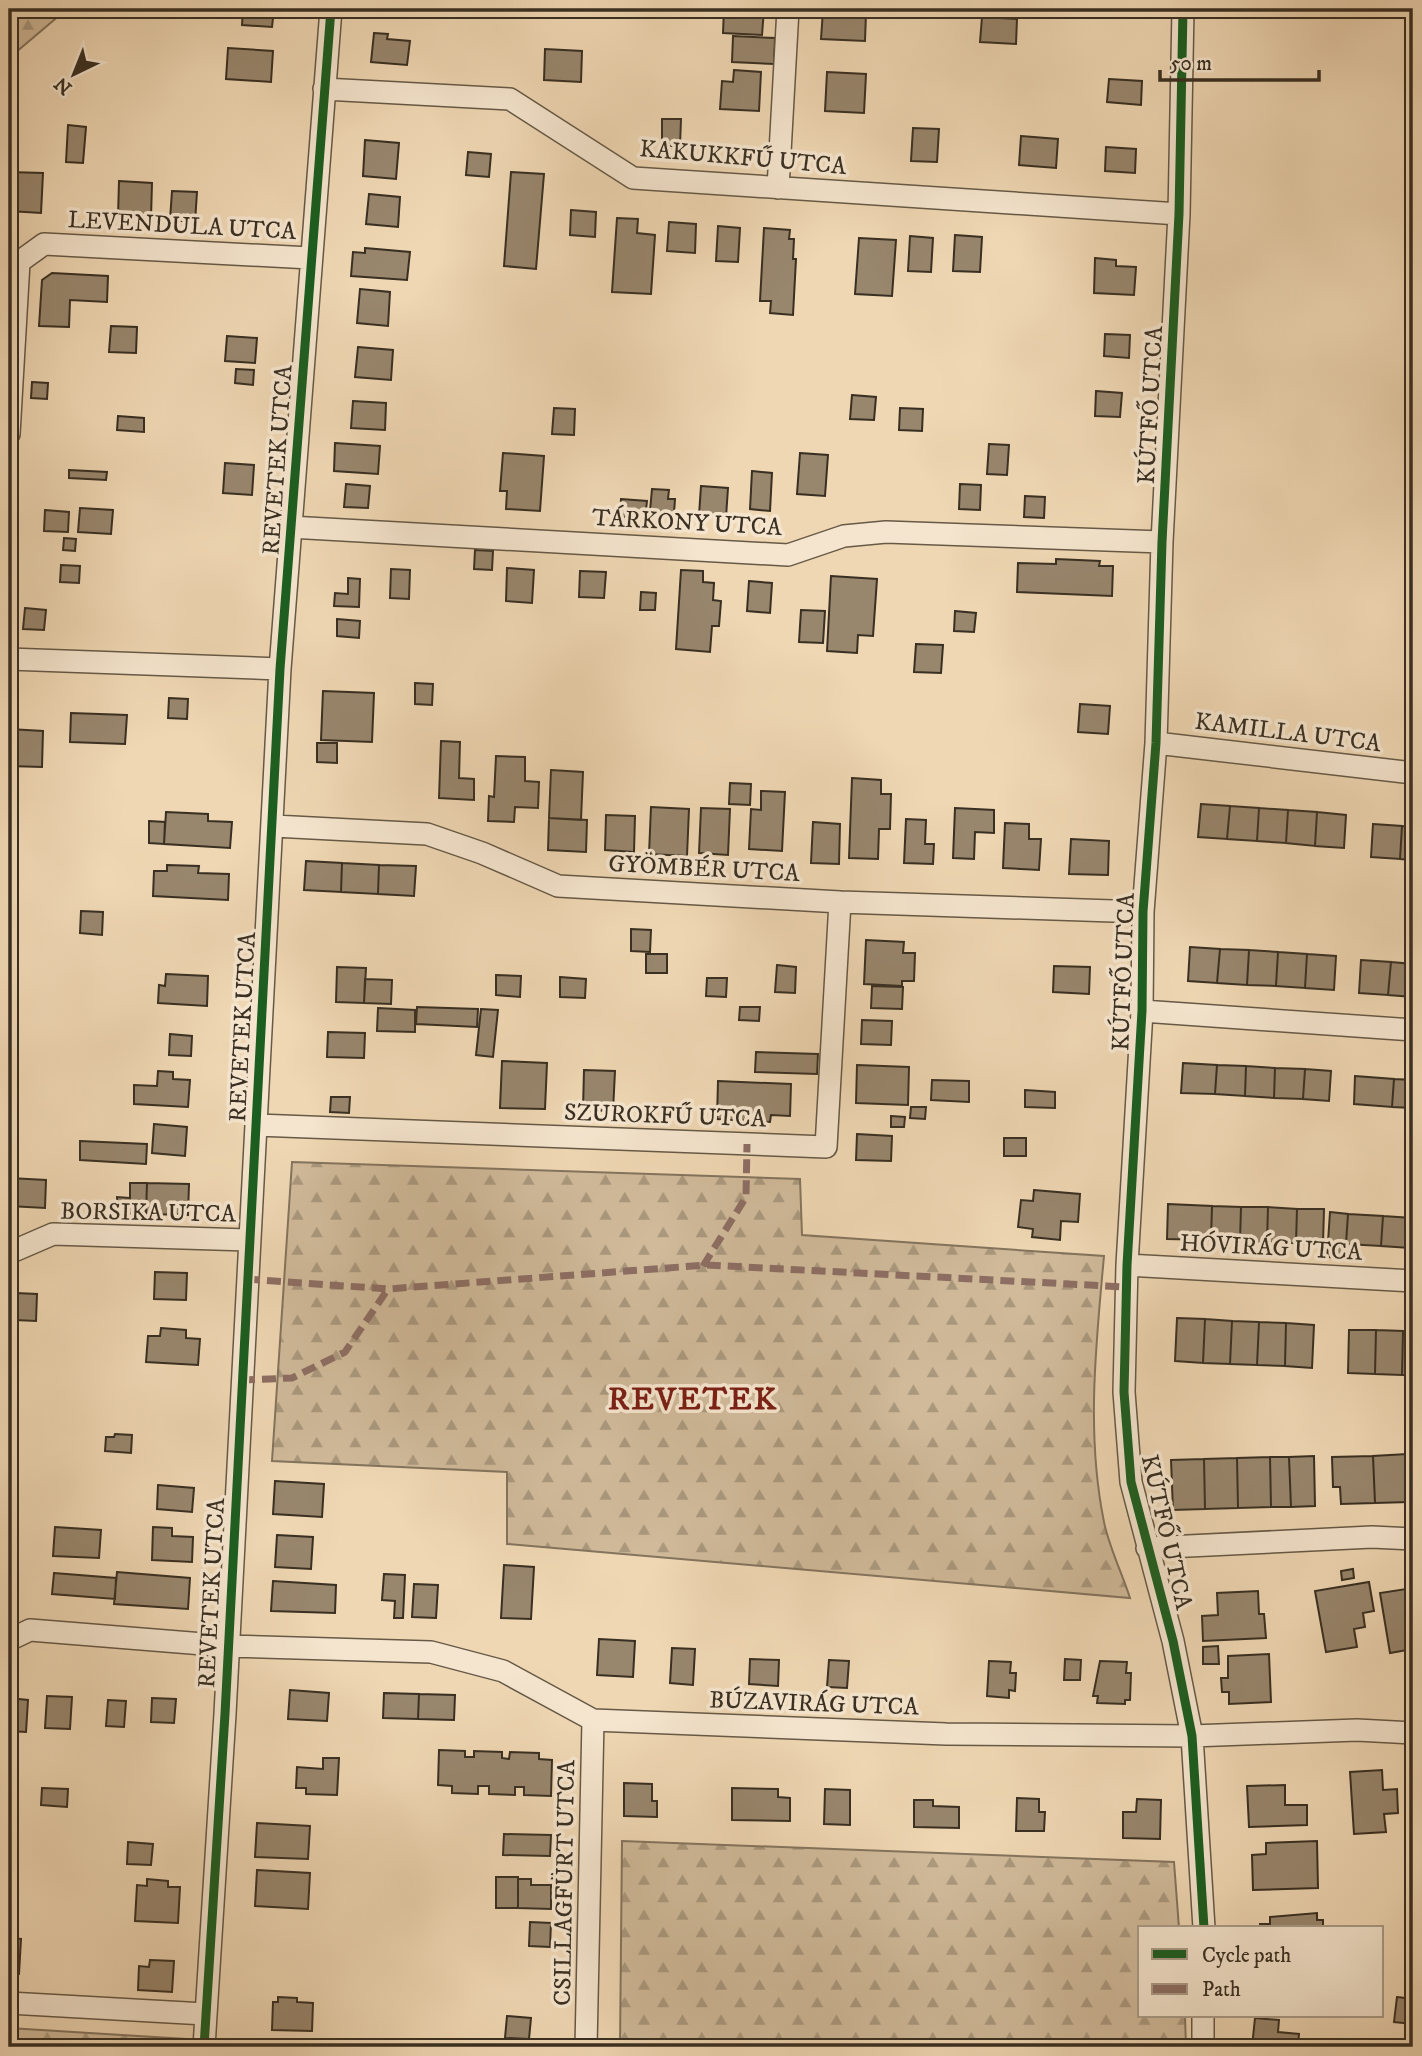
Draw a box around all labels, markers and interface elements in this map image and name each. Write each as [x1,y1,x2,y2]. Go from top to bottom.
north arrow [38,38,108,108]
scale bar [1160,38,1319,82]
text: 50 m [1170,51,1212,77]
text: N [50,71,77,99]
street label: KAKUKKFŰ UTCA [638,133,848,182]
street label: LEVENDULA UTCA [67,205,298,247]
street label: KÚTFŐ UTCA [1131,325,1170,485]
street label: REVETEK UTCA [256,363,300,556]
street label: TÁRKONY UTCA [591,502,783,543]
street label: KAMILLA UTCA [1193,707,1383,759]
street label: GYÖMBÉR UTCA [608,849,801,889]
street label: KÚTFŐ UTCA [1105,892,1142,1052]
street label: REVETEK UTCA [223,931,263,1123]
street label: SZUROKFŰ UTCA [563,1096,767,1135]
street label: BORSIKA UTCA [60,1196,237,1230]
street label: HÓVIRÁG UTCA [1179,1227,1364,1268]
district label: REVETEK [608,1380,778,1420]
street label: KÚTFŐ UTCA [1134,1452,1200,1613]
street label: REVETEK UTCA [192,1497,232,1689]
street label: BÚZAVIRÁG UTCA [709,1684,920,1723]
street label: CSILLAGFÜRT UTCA [548,1759,582,2006]
legend [1138,1926,1384,2018]
text: Cycle path [1202,1943,1291,1969]
text: Path [1202,1977,1241,2003]

